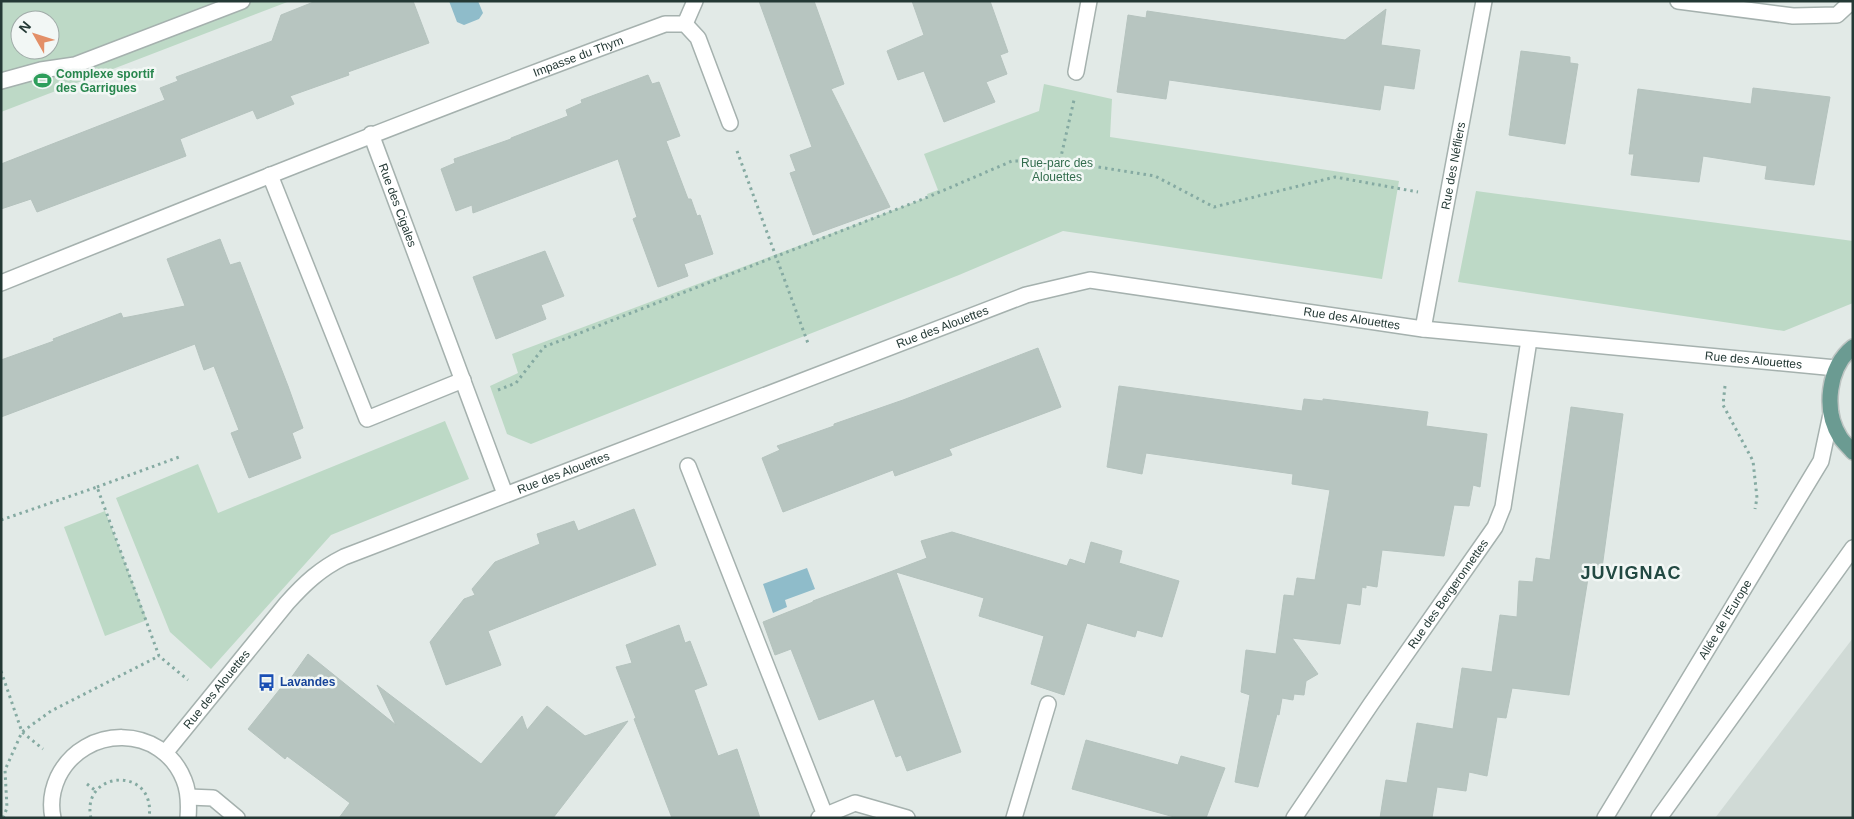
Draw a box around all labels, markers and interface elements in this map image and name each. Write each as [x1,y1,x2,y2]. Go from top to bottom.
north arrow [10,10,60,60]
text: N [15,18,34,36]
street label: Impasse du Thym [531,33,625,80]
place label: Complexe sportif des Garrigues [56,67,155,95]
sports icon: Complexe sportif des Garrigues [32,71,52,91]
street label: Rue des Néfliers [1438,121,1468,211]
park label: Rue-parc des Alouettes [1021,156,1093,184]
street label: Rue des Cigales [376,161,419,249]
street label: Rue des Alouettes [894,303,990,351]
street label: Rue des Alouettes [1303,304,1401,333]
street label: Rue des Alouettes [1704,349,1803,372]
street label: Rue des Alouettes [515,449,611,497]
street label: Rue des Bergeronnettes [1405,537,1491,651]
district label: JUVIGNAC [1580,563,1682,583]
street label: Allée de l'Europe [1696,577,1755,662]
street label: Rue des Alouettes [181,647,253,732]
bus stop icon: Lavandes [256,672,276,692]
place label: Lavandes [280,675,336,689]

